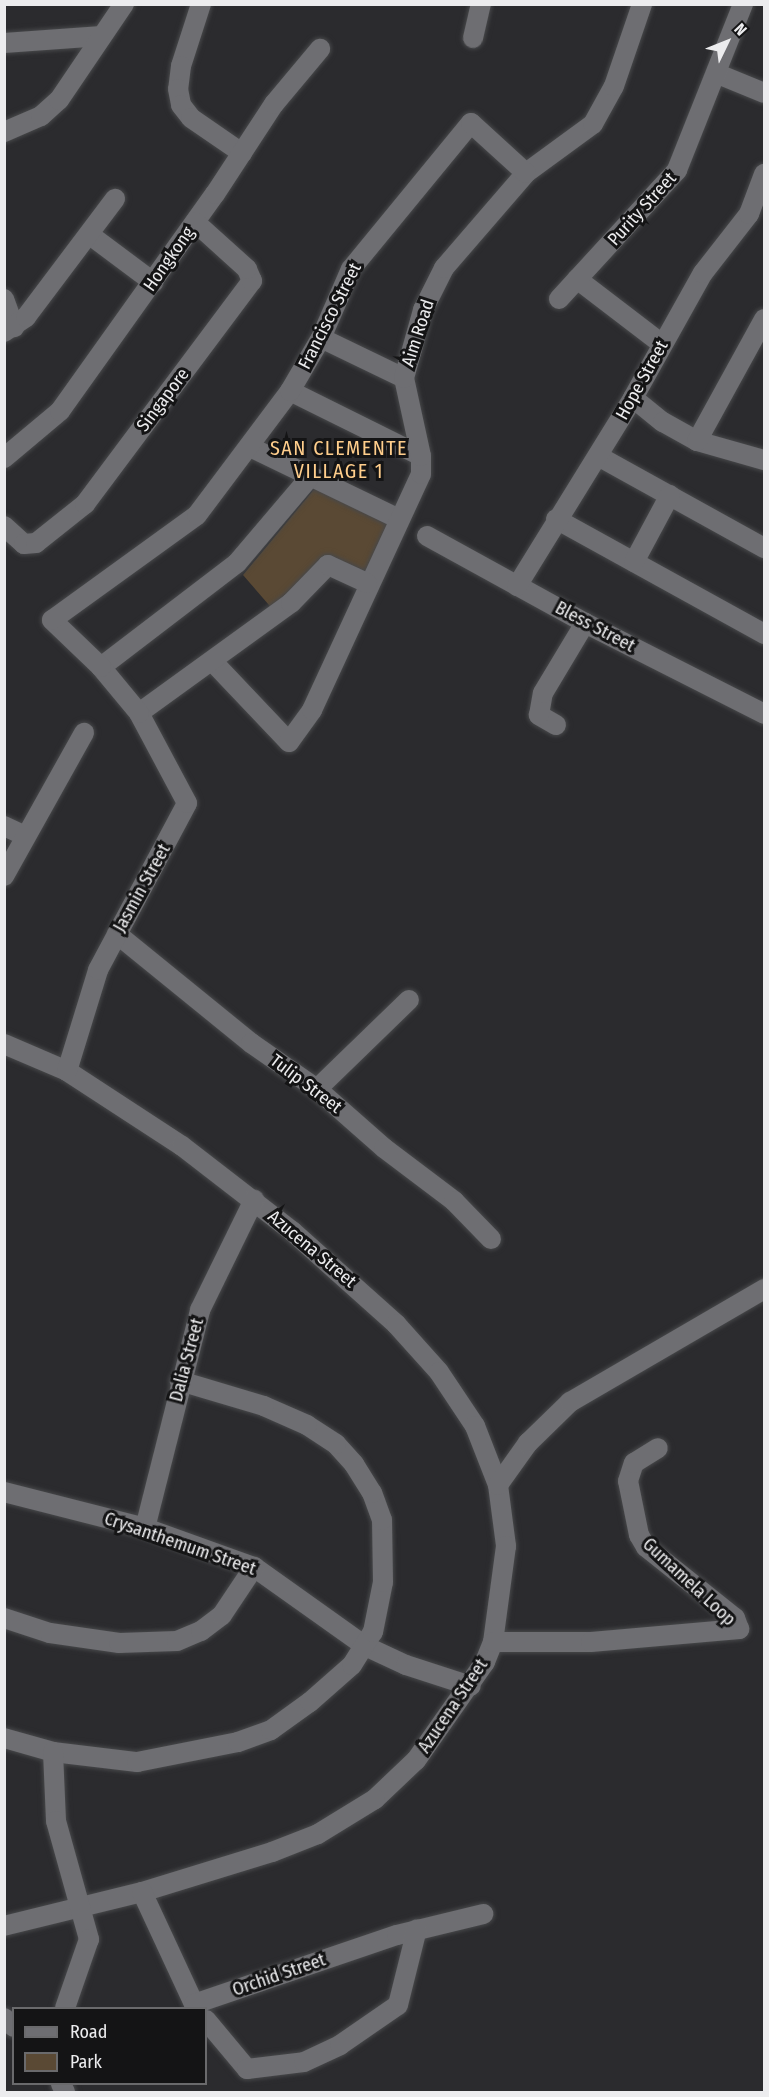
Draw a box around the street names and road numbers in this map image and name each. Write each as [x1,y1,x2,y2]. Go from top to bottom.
street label: Purity Street [603,168,681,250]
street label: Hongkong [139,223,199,295]
street label: Francisco Street [294,259,366,373]
street label: Aim Road [397,297,439,369]
street label: Hope Street [611,337,673,423]
street label: Singapore [132,364,194,436]
street label: Bless Street [551,597,639,657]
street label: Jasmin Street [109,840,175,936]
street label: Tulip Street [266,1050,346,1118]
street label: Azucena Street [263,1206,361,1292]
street label: Dalia Street [166,1316,208,1404]
street label: Crysanthemum Street [101,1508,259,1580]
street label: Gumamela Loop [638,1534,740,1630]
street label: Azucena Street [414,1655,492,1757]
street label: Orchid Street [230,1949,328,2001]

